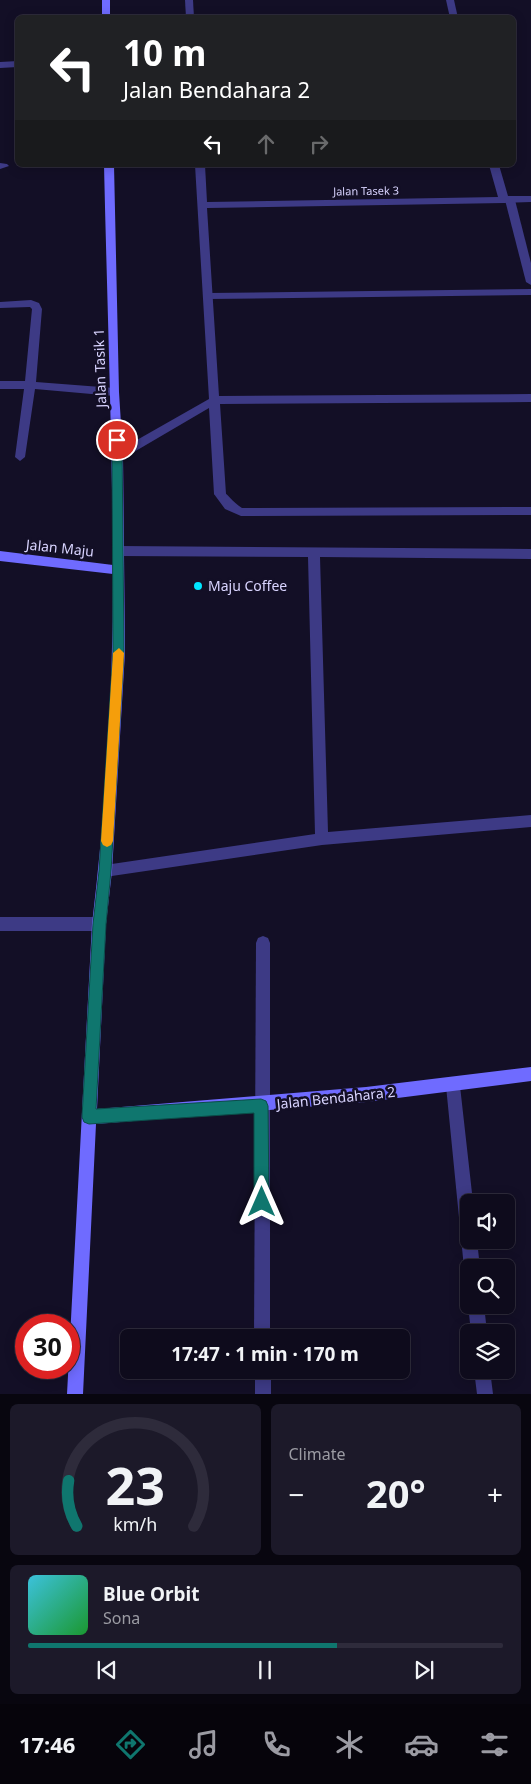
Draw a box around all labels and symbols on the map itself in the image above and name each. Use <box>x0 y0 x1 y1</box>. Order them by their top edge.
street label: Jalan Tasek 3 <box>332 182 399 199</box>
street label: Jalan Tasik 1 <box>89 328 110 410</box>
pin <box>96 419 138 461</box>
street label: Jalan Maju <box>23 534 95 561</box>
place label: Maju Coffee <box>208 576 287 595</box>
marker: Maju Coffee <box>192 580 204 592</box>
street label: Jalan Bendahara 2 <box>274 1082 396 1113</box>
position arrow <box>235 1175 287 1227</box>
speed limit sign: 30 <box>15 1314 80 1379</box>

